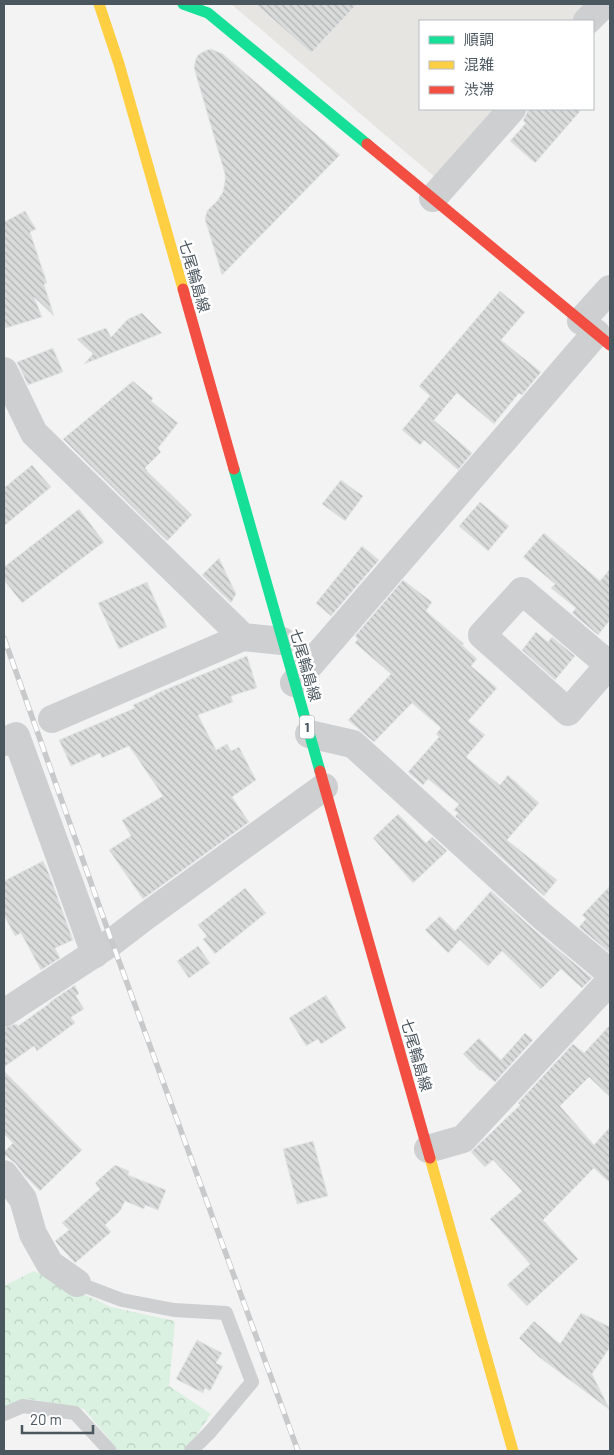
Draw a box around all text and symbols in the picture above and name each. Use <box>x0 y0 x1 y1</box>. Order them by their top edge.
legend <box>419 20 594 110</box>
text: 順調 <box>464 30 494 48</box>
text: 混雑 <box>464 55 494 73</box>
text: 渋滞 <box>464 80 494 98</box>
street label: 七尾輪島線 <box>176 237 214 314</box>
street label: 七尾輪島線 <box>287 626 325 703</box>
road number: 1 <box>300 716 314 739</box>
street label: 七尾輪島線 <box>398 1016 436 1093</box>
scale bar <box>22 1402 94 1434</box>
text: 20 m <box>30 1410 62 1428</box>

